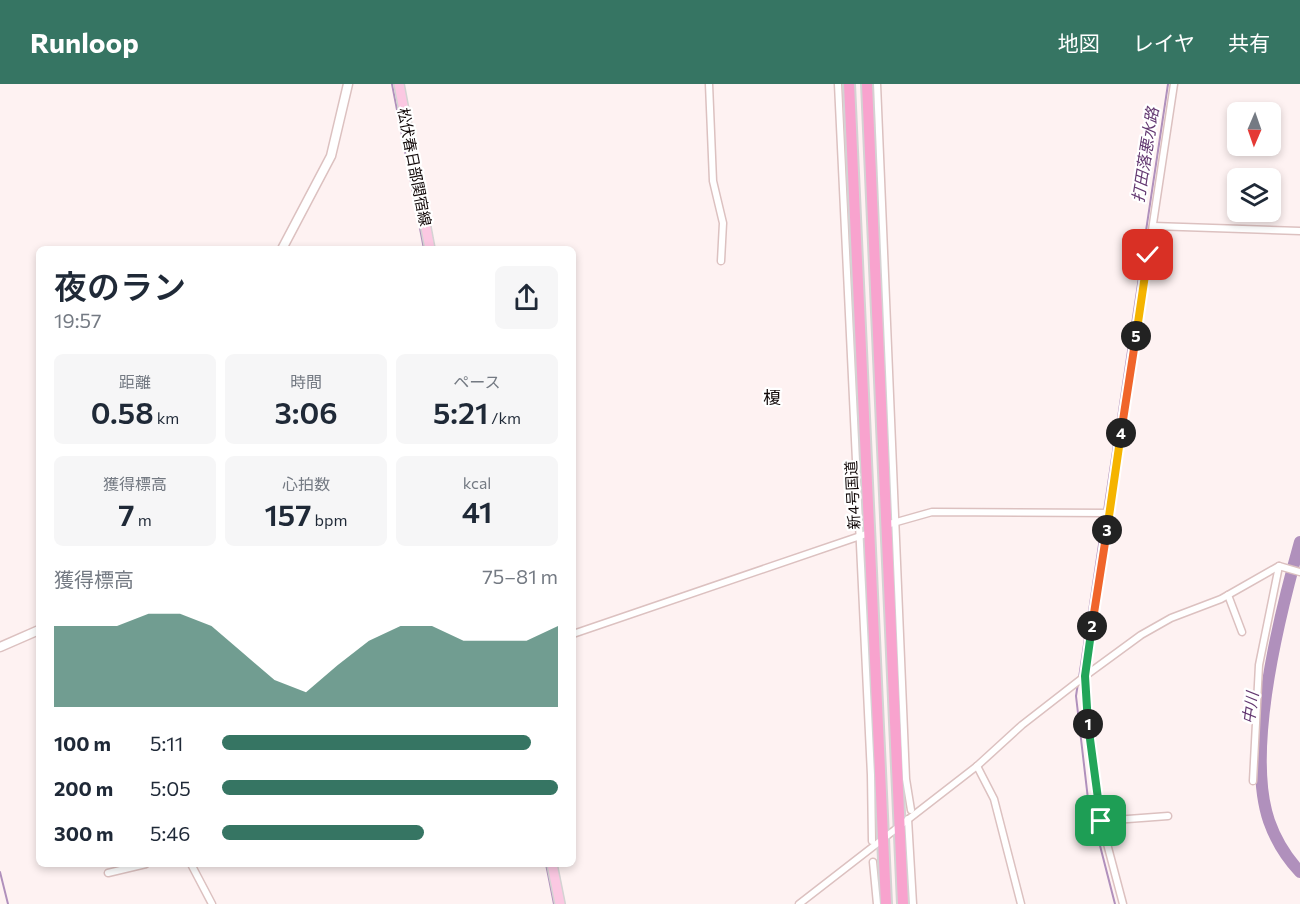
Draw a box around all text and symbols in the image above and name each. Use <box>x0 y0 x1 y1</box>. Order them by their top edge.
text: Runloop <box>30 25 139 59</box>
text: 地図 <box>1058 30 1100 55</box>
text: レイヤ <box>1133 30 1195 55</box>
text: 共有 <box>1228 30 1270 55</box>
north arrow <box>1227 102 1281 156</box>
map controls <box>1227 102 1281 222</box>
water label: 打田落悪水路 <box>1128 104 1162 204</box>
street label: 松伏春日部関宿線 <box>395 106 435 227</box>
button: layers <box>1227 168 1281 222</box>
pin <box>1122 229 1173 280</box>
icon: check <box>1131 238 1164 271</box>
text: 夜のラン <box>54 265 186 306</box>
button: share <box>495 266 558 329</box>
text: 19:57 <box>54 308 101 332</box>
pin: 5 <box>1121 321 1151 351</box>
text: 5 <box>1131 326 1141 345</box>
text: 距離 <box>119 372 151 391</box>
text: 時間 <box>290 372 322 391</box>
text: ペース <box>453 372 501 391</box>
district label: 榎 <box>763 386 781 408</box>
text: 0.58 <box>91 393 154 430</box>
text: 3:06 <box>274 393 338 430</box>
text: 5:21 <box>433 393 488 430</box>
text: km <box>154 408 179 427</box>
text: /km <box>488 408 521 427</box>
pin: 4 <box>1106 418 1136 448</box>
text: 4 <box>1116 423 1126 442</box>
street label: 新4号国道 <box>841 460 863 530</box>
text: kcal <box>463 473 491 492</box>
text: 獲得標高 <box>103 474 167 493</box>
text: 心拍数 <box>282 474 330 493</box>
text: 41 <box>462 492 492 529</box>
text: 7 <box>118 495 135 532</box>
text: 157 <box>265 495 312 532</box>
text: m <box>135 510 152 529</box>
text: bpm <box>312 510 347 529</box>
pin: 3 <box>1092 515 1122 545</box>
text: 3 <box>1102 520 1112 539</box>
text: 75–81 m <box>482 564 558 588</box>
text: 獲得標高 <box>54 567 134 591</box>
pin: 2 <box>1077 611 1107 641</box>
text: 2 <box>1087 616 1097 635</box>
water label: 中川 <box>1238 689 1261 725</box>
pin: 1 <box>1073 709 1103 739</box>
text: 1 <box>1084 714 1092 733</box>
text: 100 m <box>54 731 111 755</box>
text: 5:11 <box>150 731 183 755</box>
text: 200 m <box>54 776 113 800</box>
text: 5:05 <box>150 776 191 800</box>
pin <box>1075 795 1126 846</box>
icon: arrive <box>1084 804 1117 837</box>
text: 300 m <box>54 821 114 845</box>
text: 5:46 <box>150 821 190 845</box>

